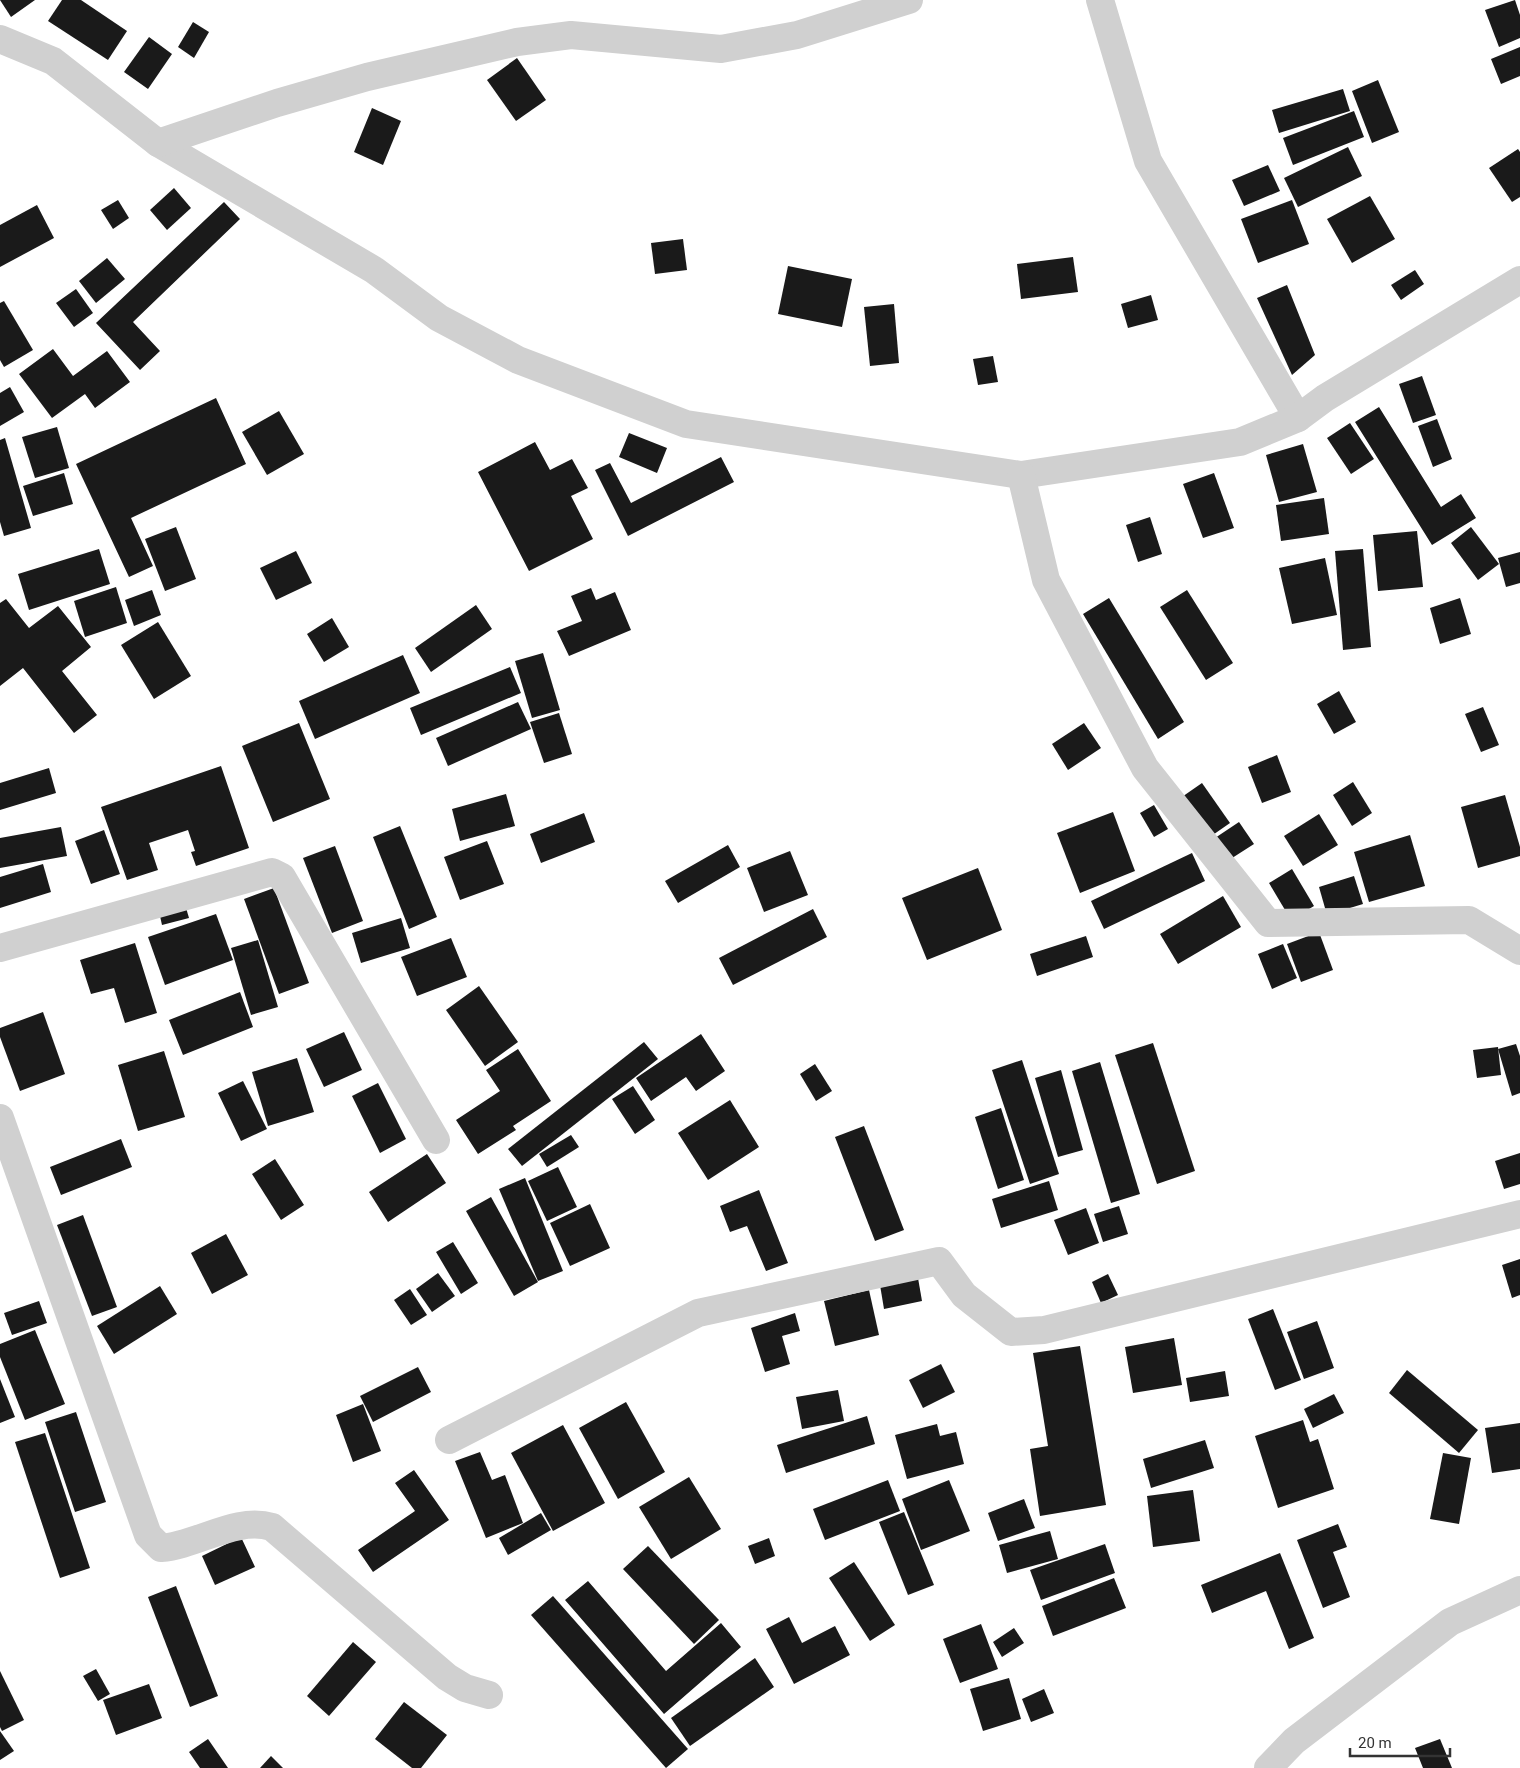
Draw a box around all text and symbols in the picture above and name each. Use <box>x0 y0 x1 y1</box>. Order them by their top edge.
scale bar <box>1350 1726 1450 1758</box>
text: 20 m <box>1358 1734 1392 1752</box>

